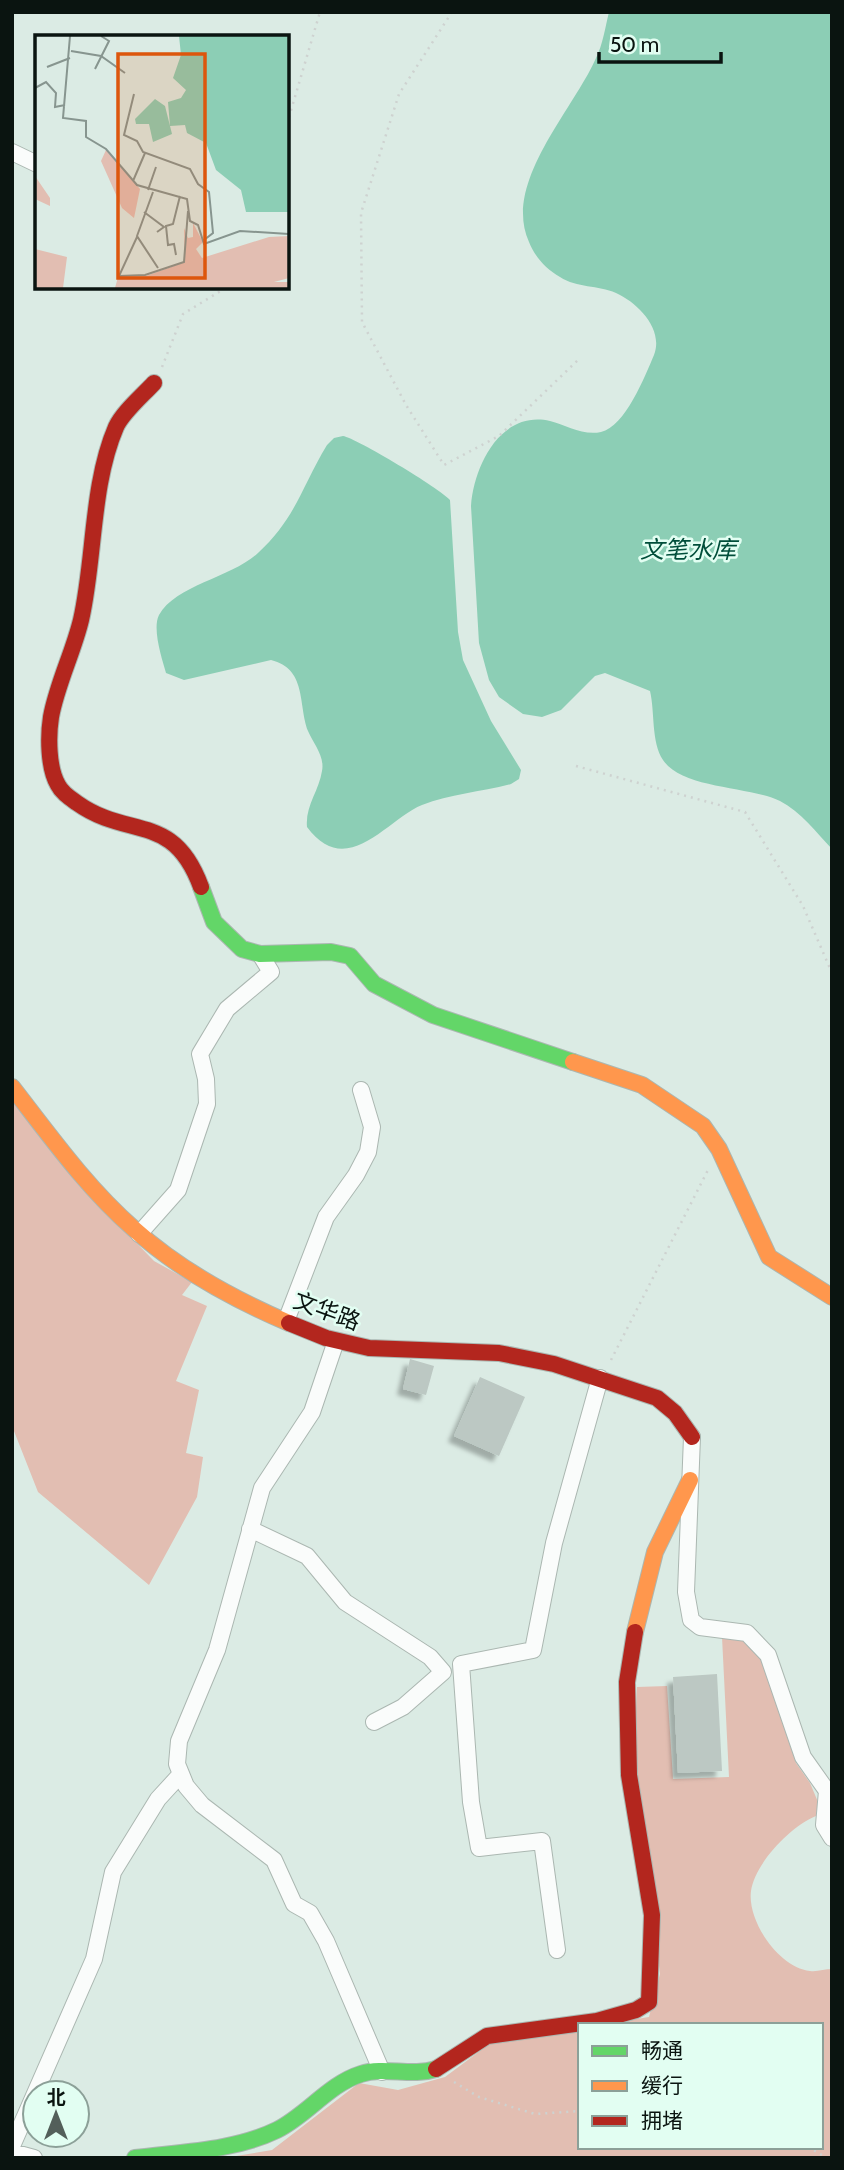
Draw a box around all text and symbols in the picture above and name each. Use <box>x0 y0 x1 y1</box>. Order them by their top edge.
scale bar <box>599 21 722 65</box>
text: 50 m <box>610 32 659 57</box>
inset map <box>35 35 289 289</box>
water label: 文笔水库 <box>640 535 740 564</box>
street label: 文华路 <box>290 1286 364 1336</box>
legend <box>578 2023 823 2149</box>
text: 畅通 <box>641 2038 683 2063</box>
text: 缓行 <box>641 2073 683 2098</box>
north arrow <box>21 2079 91 2149</box>
text: 北 <box>46 2086 66 2109</box>
text: 拥堵 <box>641 2108 683 2133</box>

